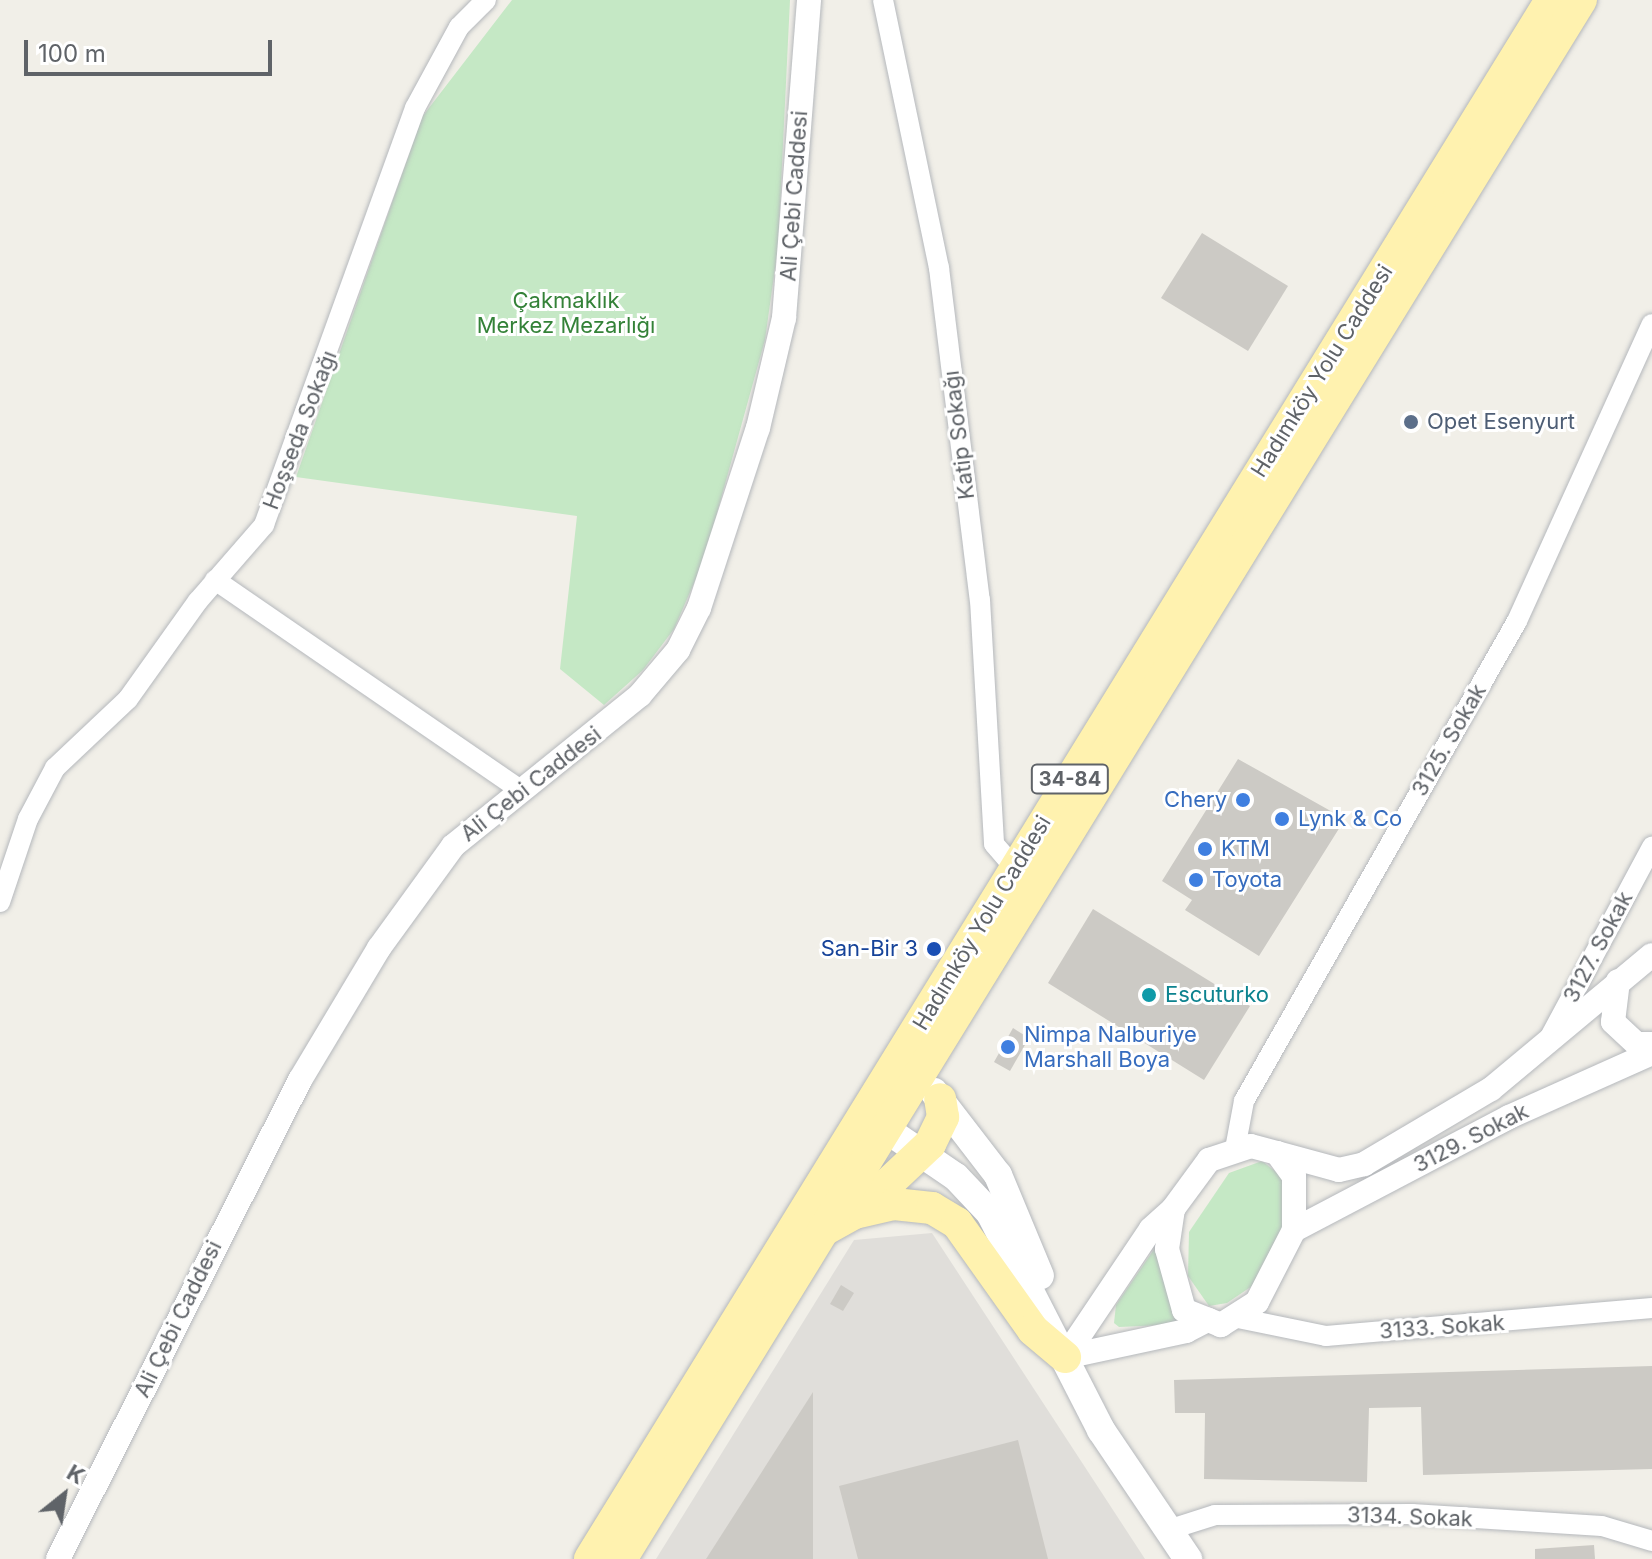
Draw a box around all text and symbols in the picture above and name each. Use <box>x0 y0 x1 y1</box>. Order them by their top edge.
scale bar <box>28 24 276 74</box>
text: 100 m <box>38 39 106 68</box>
street label: Ali Çebi Caddesi <box>775 110 813 282</box>
street label: Hadımköy Yolu Caddesi <box>1246 260 1398 482</box>
park label: Çakmaklık Merkez Mezarlığı <box>477 287 655 338</box>
street label: Hoşseda Sokağı <box>258 347 342 513</box>
street label: Katip Sokağı <box>938 369 980 501</box>
place label: Opet Esenyurt <box>1427 409 1575 435</box>
marker: Opet Esenyurt <box>1402 413 1420 431</box>
street label: 3125. Sokak <box>1406 679 1492 801</box>
street label: Ali Çebi Caddesi <box>455 721 607 847</box>
road number: 34-84 <box>1030 763 1110 795</box>
place label: Chery <box>1164 787 1227 813</box>
marker: Chery <box>1234 791 1252 809</box>
place label: Lynk & Co <box>1298 806 1402 832</box>
marker: Lynk & Co <box>1273 810 1291 828</box>
street label: Hadımköy Yolu Caddesi <box>907 811 1057 1035</box>
place label: KTM <box>1221 836 1270 862</box>
marker: KTM <box>1196 840 1214 858</box>
place label: Toyota <box>1212 867 1282 893</box>
marker: Toyota <box>1187 871 1205 889</box>
street label: 3127. Sokak <box>1558 887 1638 1007</box>
place label: San-Bir 3 <box>821 936 918 962</box>
marker: San-Bir 3 <box>925 940 943 958</box>
place label: Escuturko <box>1165 982 1269 1008</box>
marker: Escuturko <box>1140 986 1158 1004</box>
place label: Nimpa Nalburiye Marshall Boya <box>1024 1021 1197 1072</box>
marker: Nimpa Nalburiye Marshall Boya <box>999 1038 1017 1056</box>
street label: 3129. Sokak <box>1409 1098 1533 1178</box>
street label: Ali Çebi Caddesi <box>129 1236 227 1402</box>
street label: 3133. Sokak <box>1378 1309 1506 1345</box>
north arrow <box>24 1455 104 1535</box>
text: K <box>63 1459 89 1489</box>
street label: 3134. Sokak <box>1347 1502 1473 1532</box>

